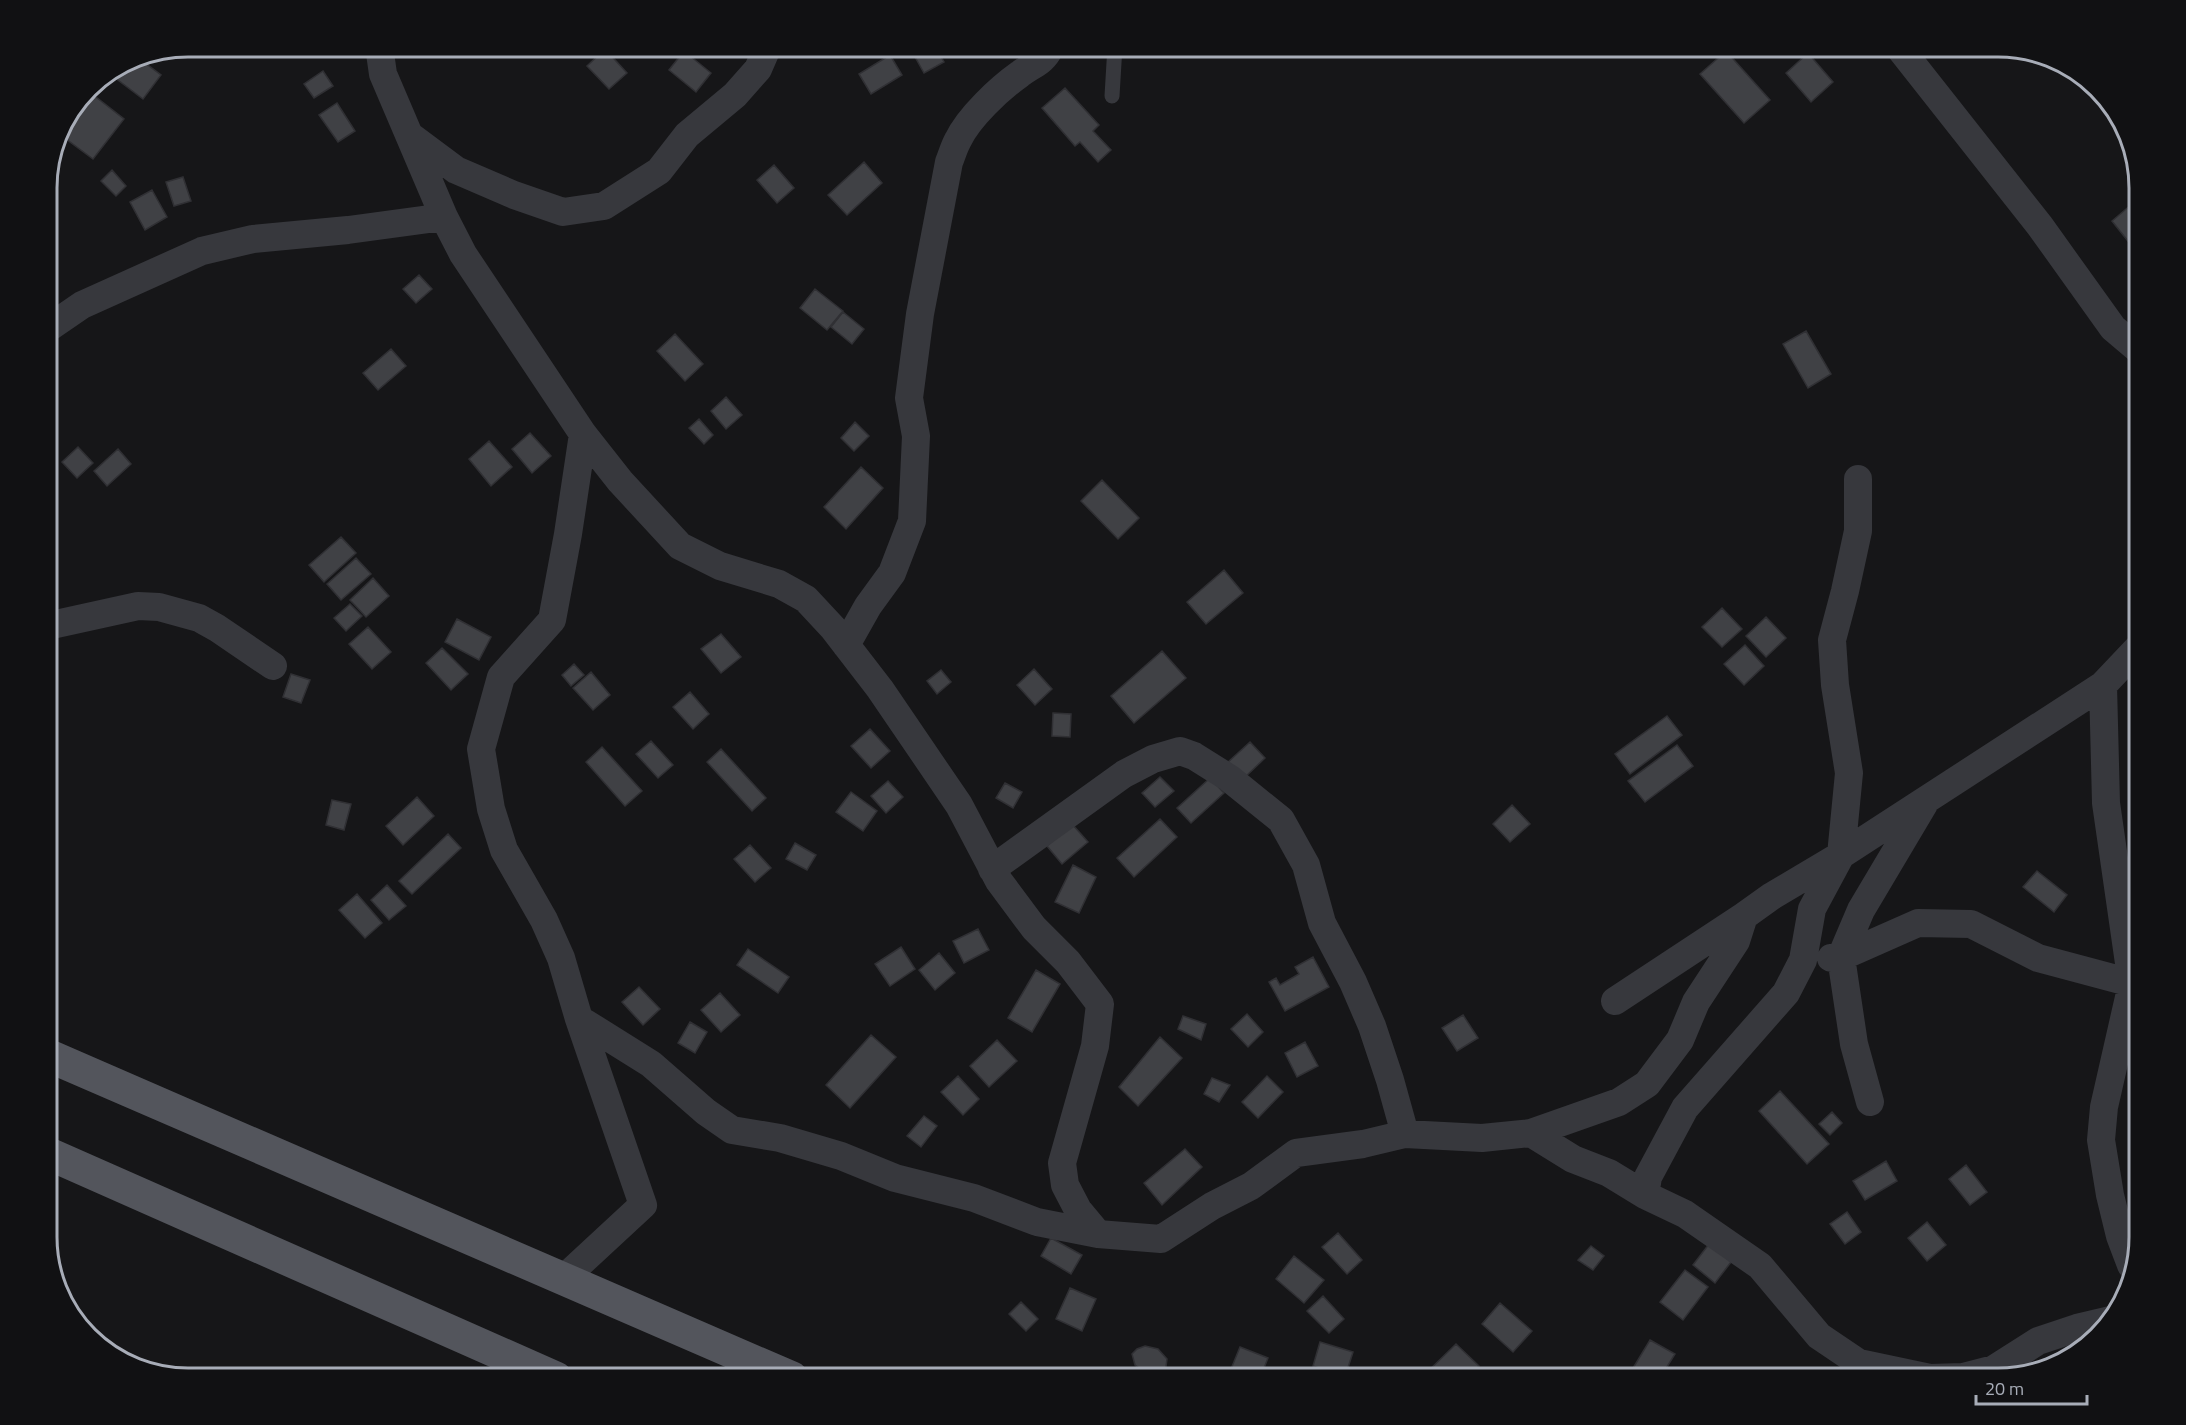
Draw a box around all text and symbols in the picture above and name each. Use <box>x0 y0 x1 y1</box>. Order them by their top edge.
scale bar <box>1976 1368 2087 1406</box>
text: 20 m <box>1985 1375 2024 1402</box>

